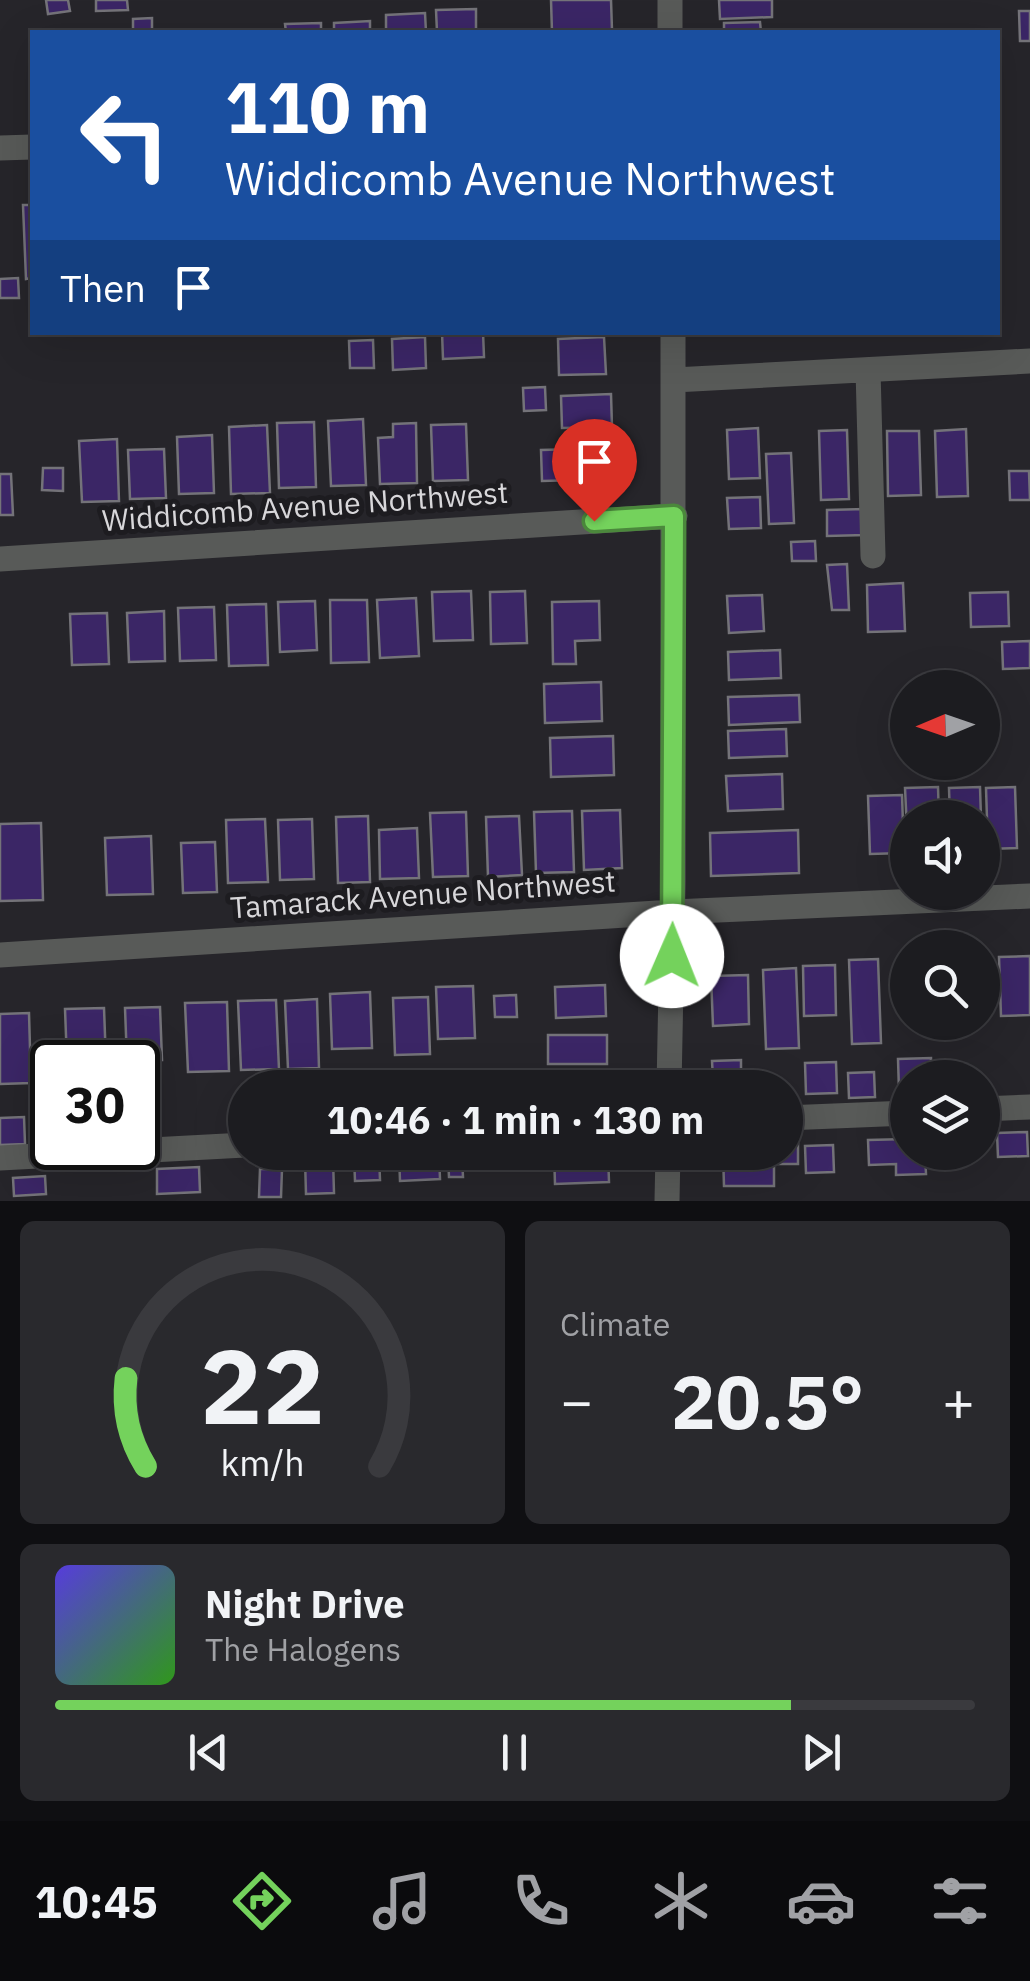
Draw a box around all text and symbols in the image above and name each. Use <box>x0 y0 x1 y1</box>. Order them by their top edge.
text: 110 m <box>225 61 430 152</box>
icon: left <box>60 70 190 200</box>
text: Widdicomb Avenue Northwest <box>225 149 836 207</box>
icon: arrive <box>166 260 221 315</box>
text: Then <box>60 263 146 312</box>
pin <box>552 419 637 522</box>
icon: arrive <box>567 434 622 489</box>
street label: Widdicomb Avenue Northwest <box>101 472 509 539</box>
north arrow <box>890 670 1000 780</box>
map controls <box>890 670 1000 1170</box>
button: sound <box>890 800 1000 910</box>
street label: Tamarack Avenue Northwest <box>229 861 617 926</box>
position arrow <box>620 904 724 1008</box>
button: search <box>890 930 1000 1040</box>
speed limit sign: 30 <box>30 1040 160 1170</box>
button: layers <box>890 1060 1000 1170</box>
text: 10:46 · 1 min · 130 m <box>327 1095 704 1144</box>
text: Climate <box>560 1303 670 1345</box>
text: 22 <box>200 1317 325 1453</box>
text: 20.5° <box>671 1352 864 1450</box>
text: − <box>560 1365 593 1436</box>
text: + <box>942 1365 975 1436</box>
text: km/h <box>220 1439 305 1486</box>
text: Night Drive <box>205 1579 405 1628</box>
text: The Halogens <box>205 1628 401 1670</box>
icon: previous <box>181 1725 236 1780</box>
icon: pause <box>487 1725 542 1780</box>
icon: next <box>794 1725 849 1780</box>
icon: directions <box>227 1866 297 1936</box>
icon: music <box>367 1866 437 1936</box>
icon: phone <box>506 1866 576 1936</box>
icon: climate <box>646 1866 716 1936</box>
icon: car <box>786 1866 856 1936</box>
icon: filters <box>925 1866 995 1936</box>
text: 10:45 <box>35 1872 158 1930</box>

